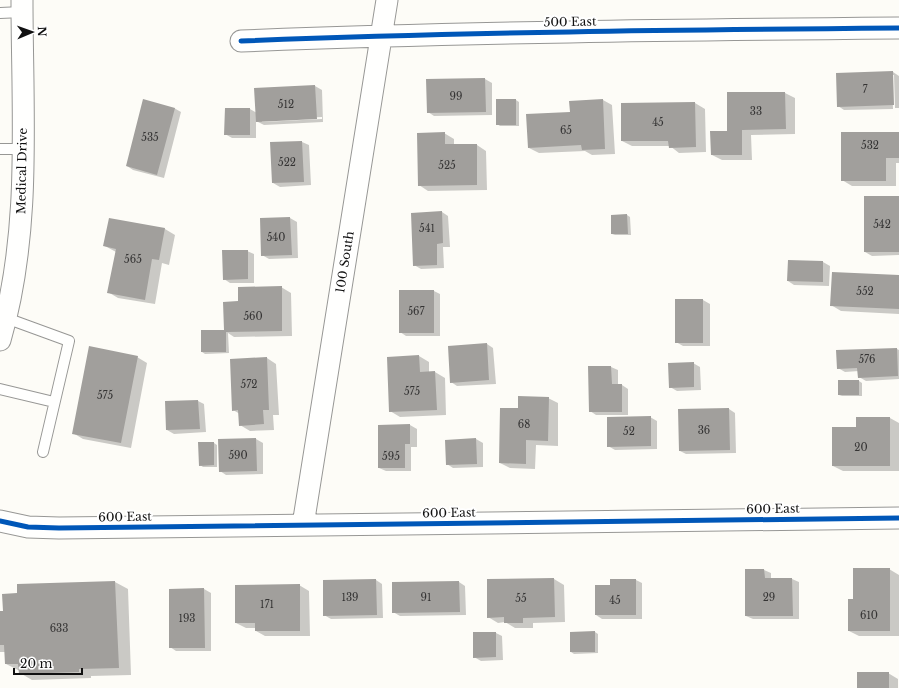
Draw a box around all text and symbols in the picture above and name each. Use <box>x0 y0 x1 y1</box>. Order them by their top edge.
north arrow <box>12 12 52 52</box>
street label: 500 East <box>543 14 597 29</box>
text: N <box>35 26 49 38</box>
house number: 7 <box>862 83 868 96</box>
house number: 99 <box>450 90 462 103</box>
house number: 512 <box>278 98 294 111</box>
house number: 33 <box>750 105 762 118</box>
house number: 45 <box>652 116 664 129</box>
house number: 65 <box>560 124 572 137</box>
street label: Medical Drive <box>13 127 30 214</box>
house number: 535 <box>141 131 159 144</box>
house number: 532 <box>861 139 879 152</box>
house number: 522 <box>278 156 296 169</box>
house number: 525 <box>438 159 456 172</box>
house number: 542 <box>873 218 891 231</box>
house number: 541 <box>419 222 435 235</box>
street label: 100 South <box>332 230 357 294</box>
house number: 540 <box>267 231 285 244</box>
house number: 565 <box>124 253 142 266</box>
house number: 552 <box>856 285 874 298</box>
house number: 567 <box>407 305 426 318</box>
house number: 560 <box>243 310 263 323</box>
house number: 576 <box>858 353 876 366</box>
house number: 572 <box>241 378 257 391</box>
house number: 575 <box>404 385 420 398</box>
house number: 575 <box>97 389 113 402</box>
house number: 68 <box>518 418 530 431</box>
house number: 36 <box>698 424 710 437</box>
house number: 52 <box>623 425 635 438</box>
house number: 20 <box>854 441 868 454</box>
house number: 590 <box>228 449 248 462</box>
house number: 595 <box>382 450 400 463</box>
street label: 600 East <box>746 501 800 516</box>
street label: 600 East <box>422 505 476 520</box>
street label: 600 East <box>98 509 152 524</box>
house number: 139 <box>341 591 359 604</box>
house number: 91 <box>421 591 431 604</box>
house number: 29 <box>763 591 775 604</box>
house number: 55 <box>515 592 527 605</box>
house number: 45 <box>609 594 621 607</box>
house number: 171 <box>260 598 274 611</box>
house number: 610 <box>860 609 878 622</box>
house number: 193 <box>178 612 196 625</box>
house number: 633 <box>50 622 68 635</box>
scale bar <box>14 650 82 676</box>
text: 20 m <box>20 656 52 671</box>

